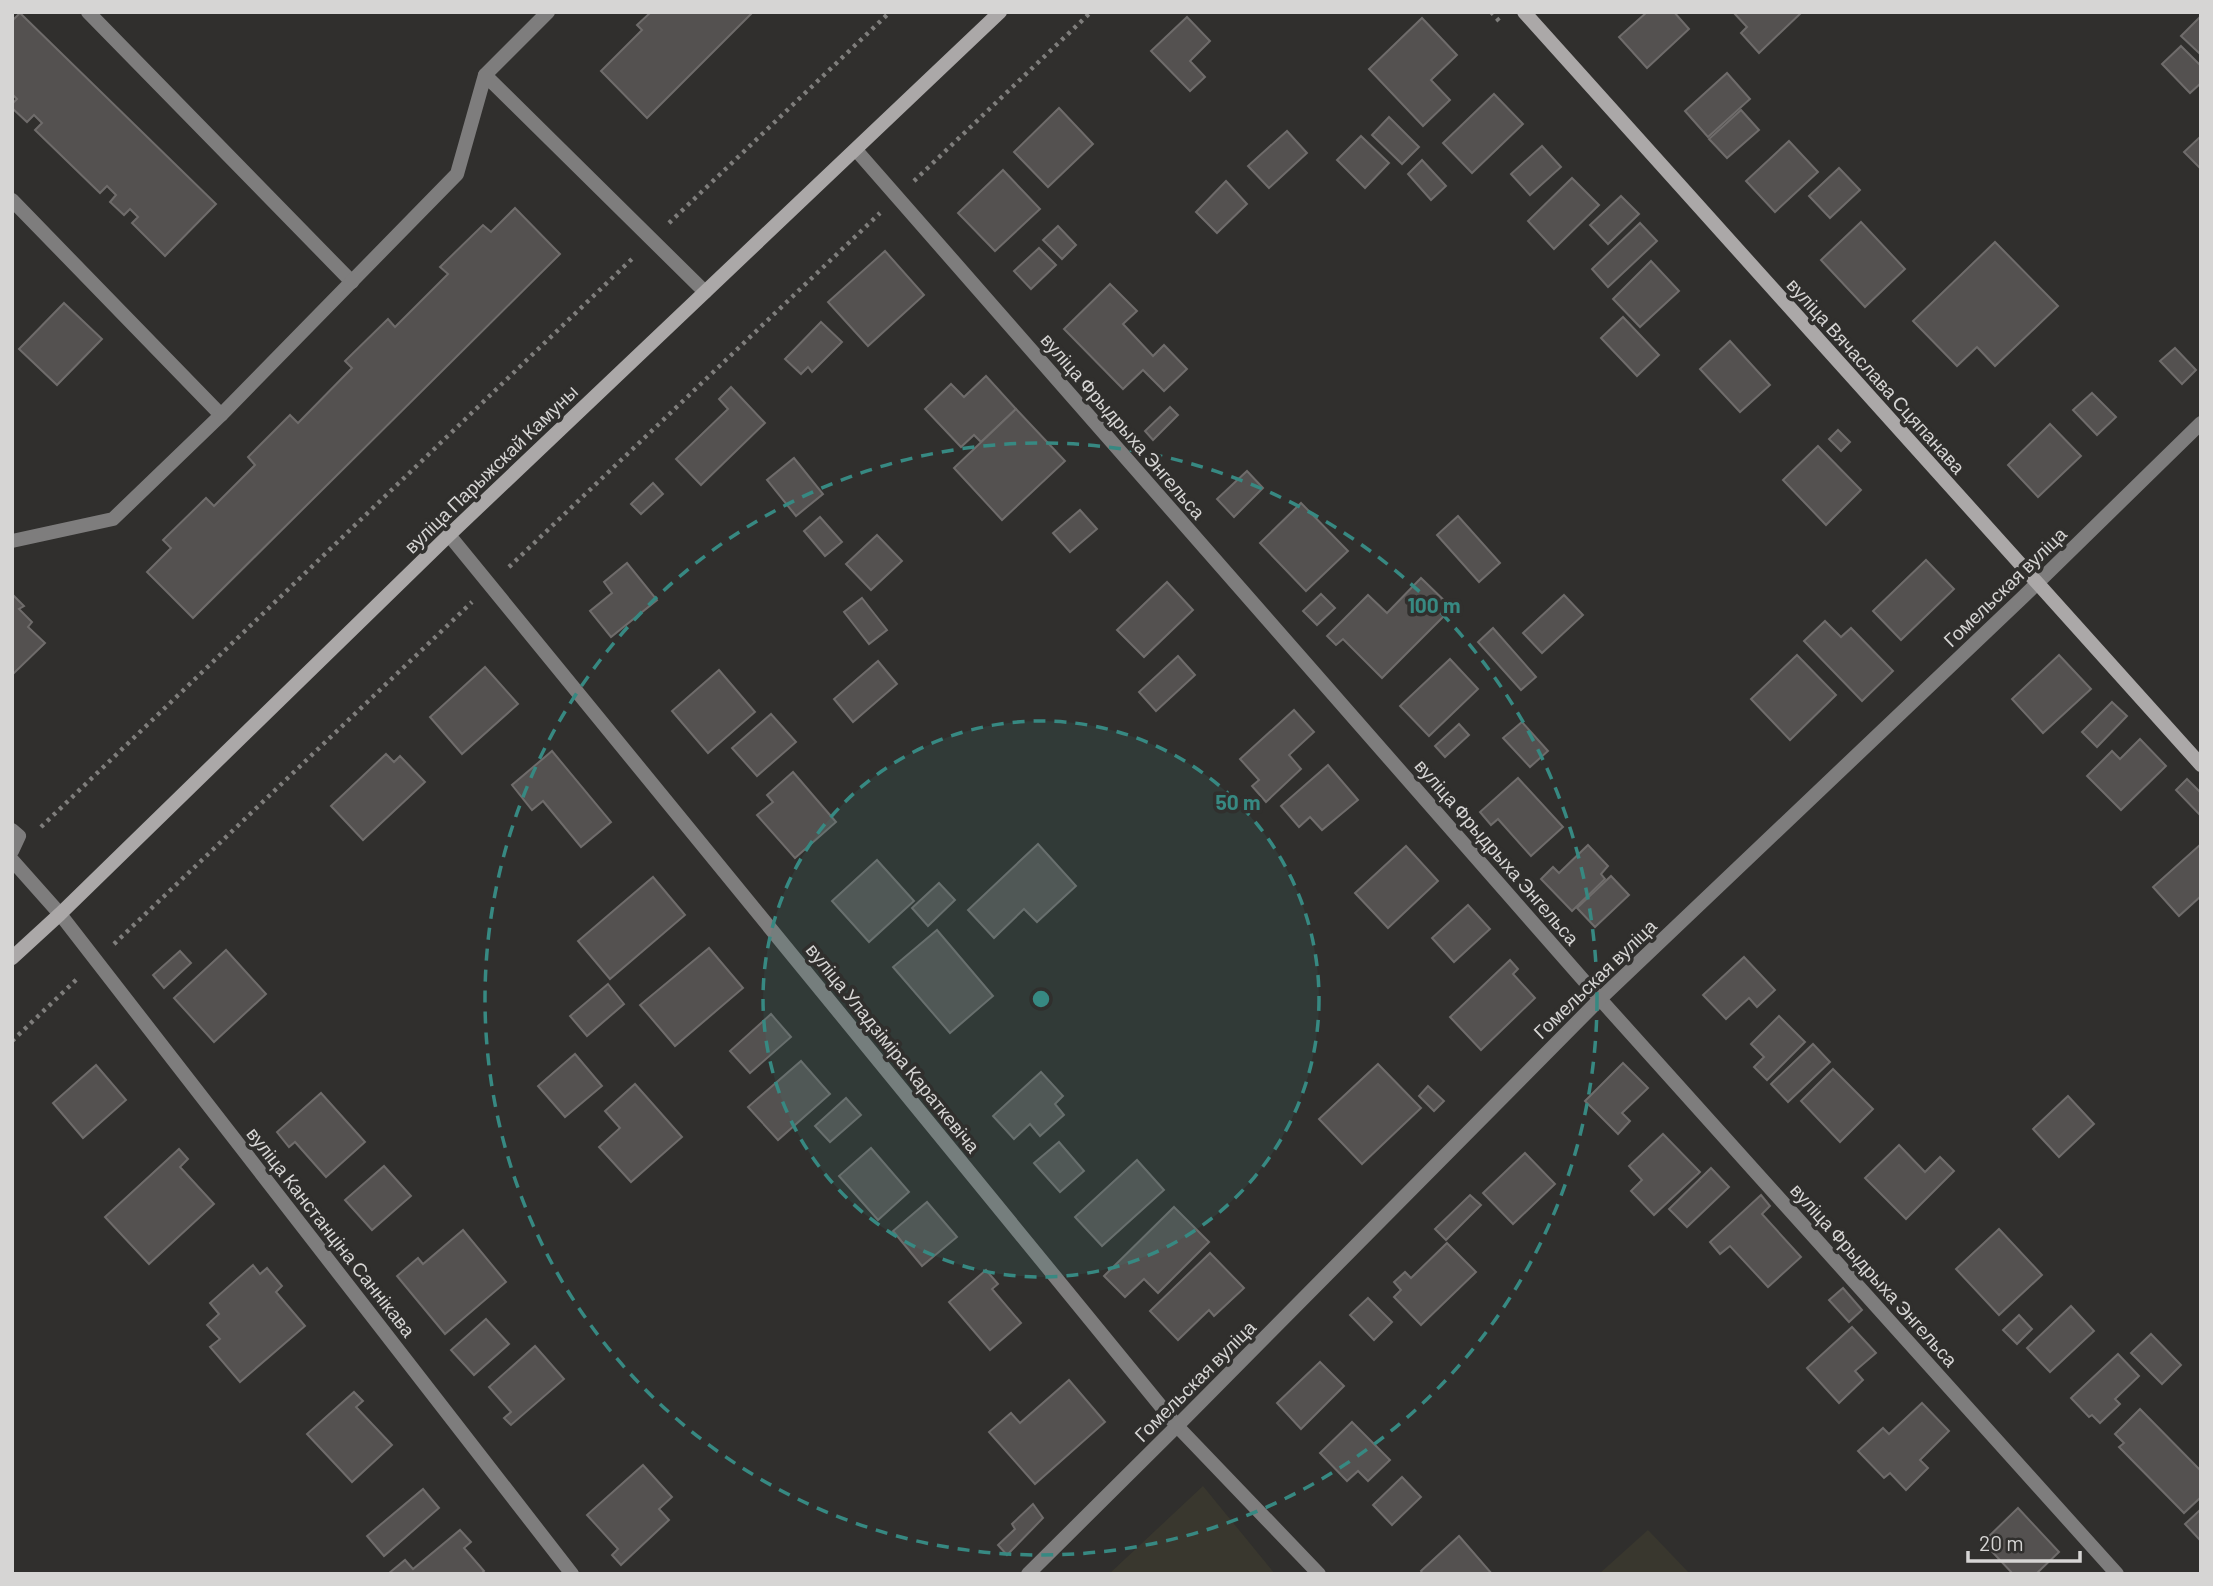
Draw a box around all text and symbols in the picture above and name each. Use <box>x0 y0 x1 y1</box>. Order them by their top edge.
street label: вуліца Вячаслава Сцяпанава <box>1782 273 1971 479</box>
street label: вуліца Фрыдрыха Энгельса <box>1036 328 1211 524</box>
street label: вуліца Парыжскай Камуны <box>399 380 582 558</box>
street label: Гомельская вуліца <box>1938 522 2071 651</box>
text: 100 m <box>1407 592 1461 617</box>
street label: вуліца Фрыдрыха Энгельса <box>1410 754 1585 950</box>
text: 50 m <box>1215 789 1261 814</box>
street label: Гомельская вуліца <box>1528 914 1661 1043</box>
street label: вуліца Уладзіміра Караткевіча <box>802 938 985 1157</box>
centre of rings <box>1029 987 1053 1011</box>
street label: вуліца Канстанціна Саннікава <box>242 1122 421 1342</box>
street label: вуліца Фрыдрыха Энгельса <box>1786 1178 1963 1371</box>
street label: Гомельская вуліца <box>1129 1315 1260 1446</box>
scale bar <box>1968 1520 2080 1564</box>
text: 20 m <box>1979 1530 2024 1555</box>

